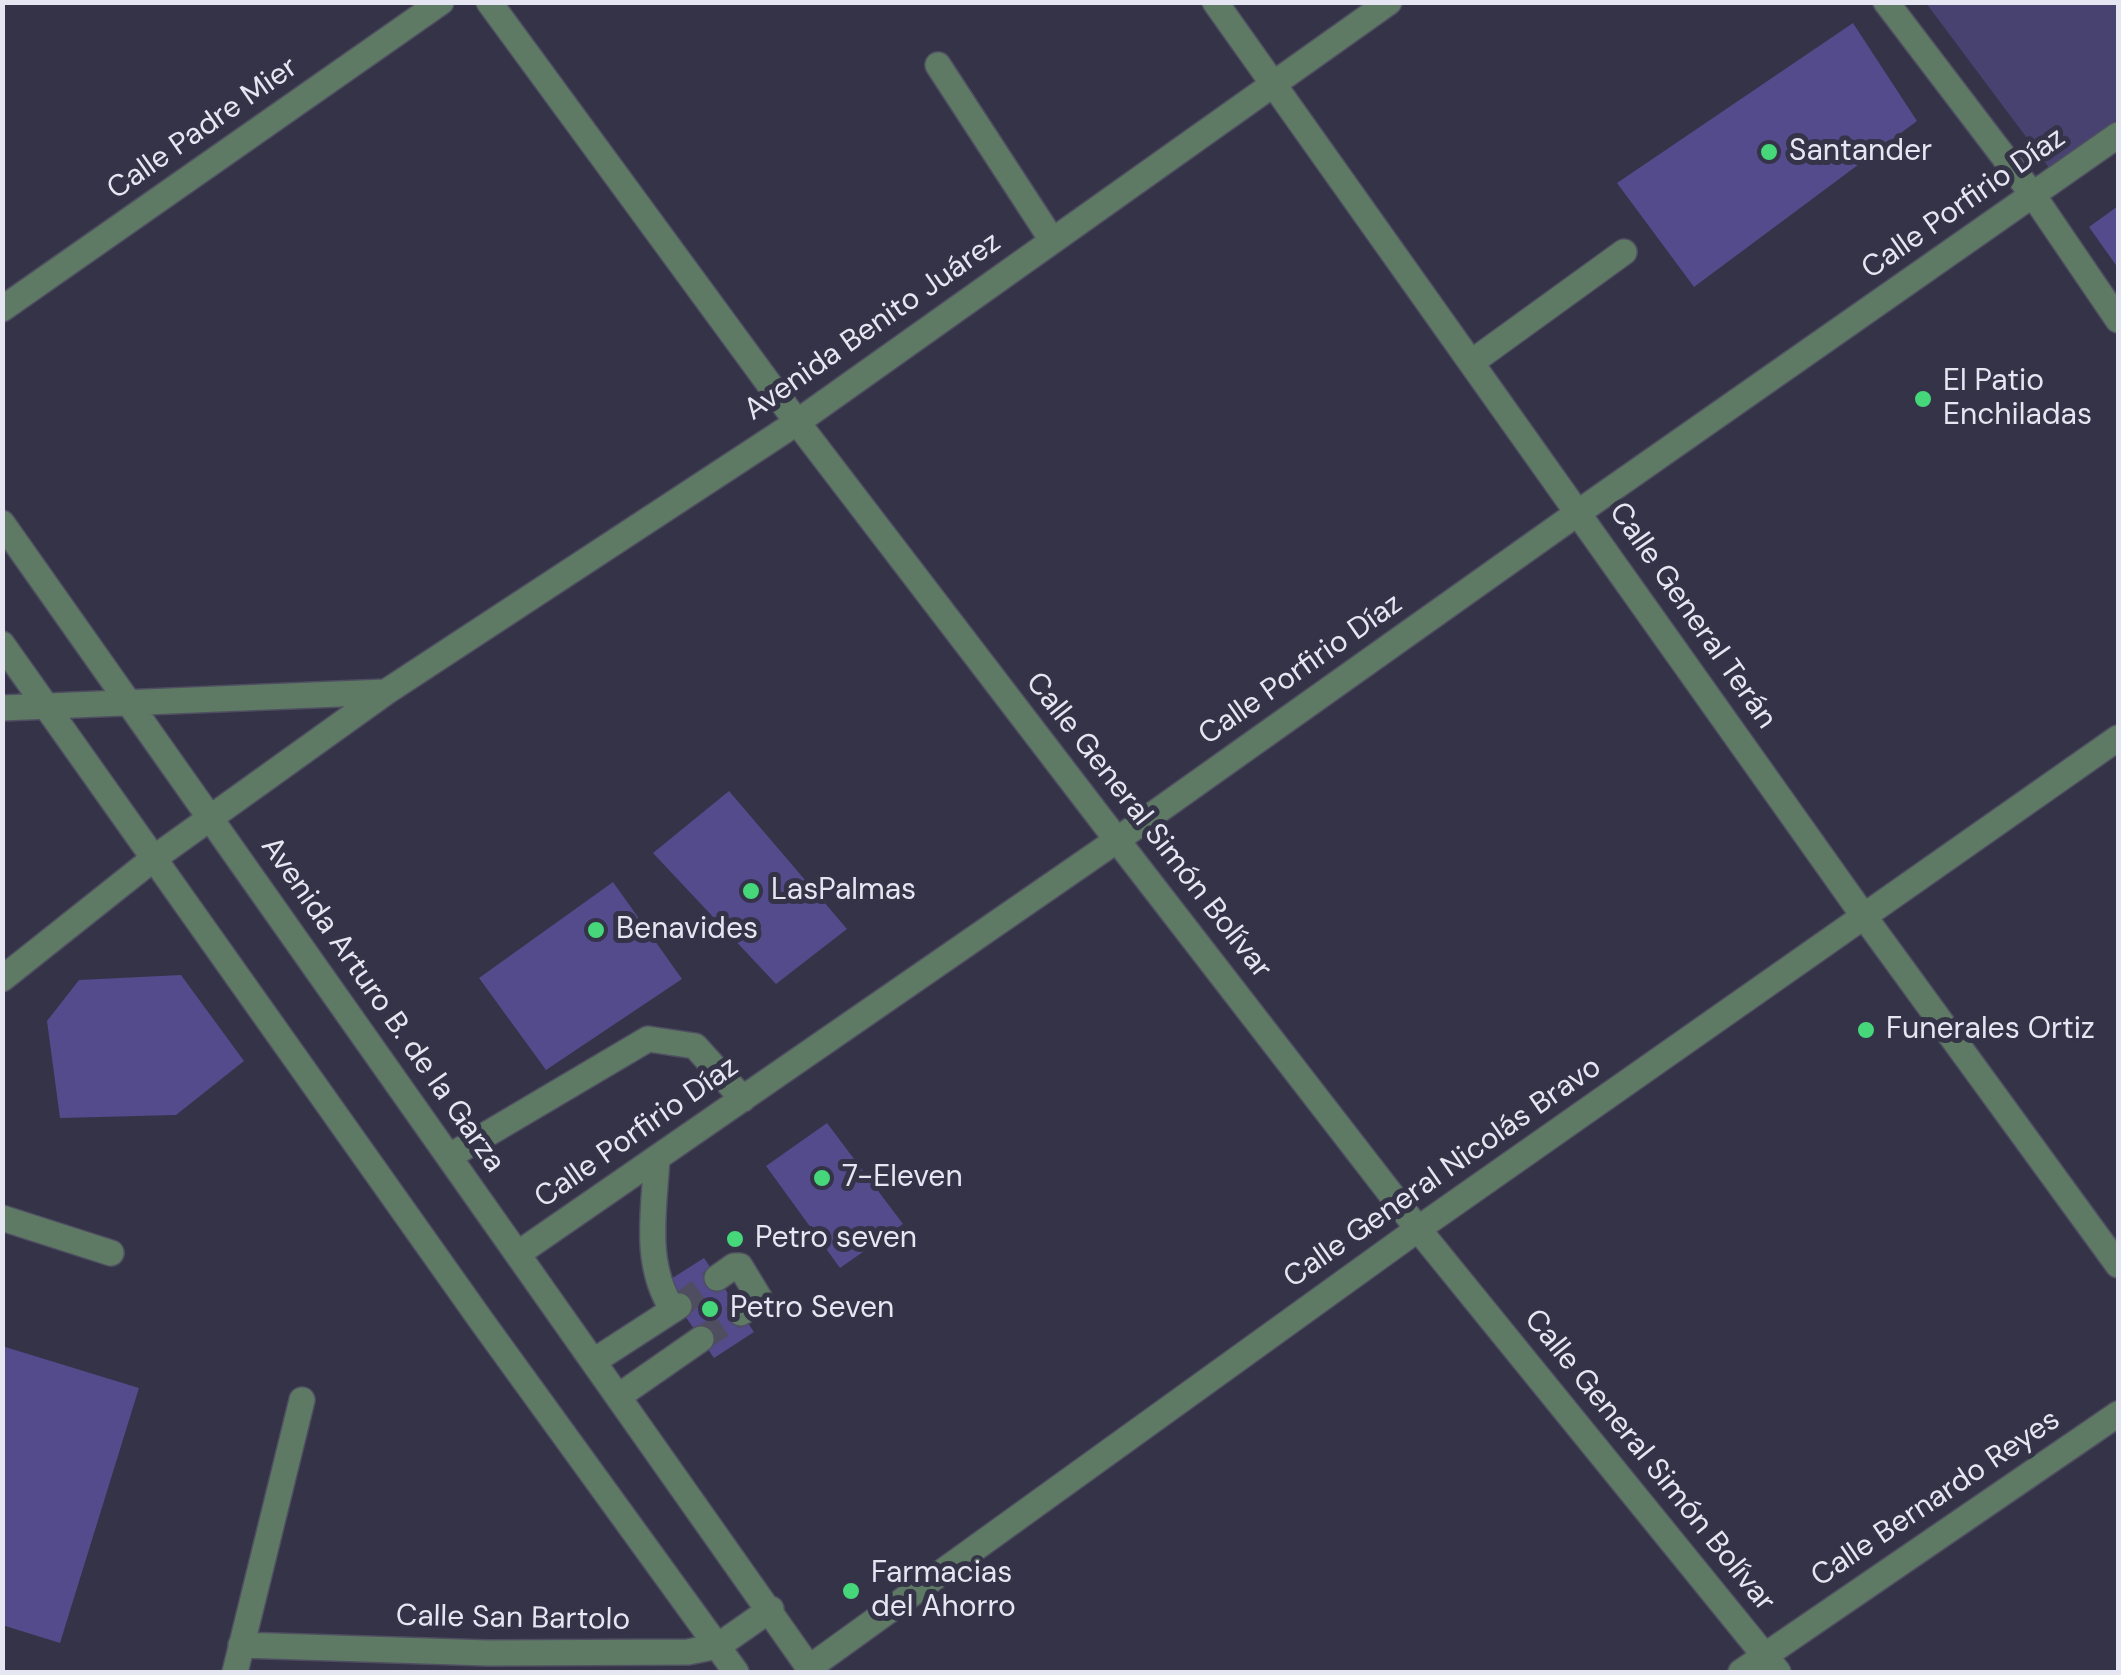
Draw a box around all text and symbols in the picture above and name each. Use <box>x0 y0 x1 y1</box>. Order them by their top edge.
street label: Calle Padre Mier <box>101 50 305 208</box>
street label: Calle Porfirio Díaz <box>1855 120 2073 288</box>
place label: Santander <box>1789 134 1932 170</box>
marker: Santander <box>1758 141 1780 163</box>
street label: Avenida Benito Juárez <box>738 225 1008 429</box>
place label: El Patio Enchiladas <box>1943 364 2092 434</box>
marker: El Patio Enchiladas <box>1912 388 1934 410</box>
street label: Calle General Terán <box>1600 496 1784 736</box>
street label: Calle Porfirio Díaz <box>1192 586 1410 754</box>
street label: Calle General Simón Bolívar <box>1017 666 1279 986</box>
street label: Avenida Arturo B. de la Garza <box>252 830 512 1180</box>
place label: LasPalmas <box>771 873 916 909</box>
marker: LasPalmas <box>740 880 762 902</box>
place label: Benavides <box>616 912 758 948</box>
marker: Benavides <box>585 919 607 941</box>
place label: Funerales Ortiz <box>1886 1012 2095 1048</box>
marker: Funerales Ortiz <box>1855 1019 1877 1041</box>
street label: Calle Porfirio Díaz <box>528 1049 746 1217</box>
street label: Calle General Nicolás Bravo <box>1277 1050 1609 1296</box>
place label: 7-Eleven <box>842 1160 963 1196</box>
marker: 7-Eleven <box>811 1167 833 1189</box>
place label: Petro seven <box>755 1221 917 1257</box>
marker: Petro seven <box>724 1228 746 1250</box>
place label: Petro Seven <box>730 1291 894 1327</box>
marker: Petro Seven <box>699 1298 721 1320</box>
street label: Calle General Simón Bolívar <box>1516 1303 1782 1619</box>
street label: Calle Bernardo Reyes <box>1805 1402 2067 1596</box>
place label: Farmacias del Ahorro <box>871 1556 1016 1626</box>
marker: Farmacias del Ahorro <box>840 1580 862 1602</box>
street label: Calle San Bartolo <box>396 1599 630 1639</box>

